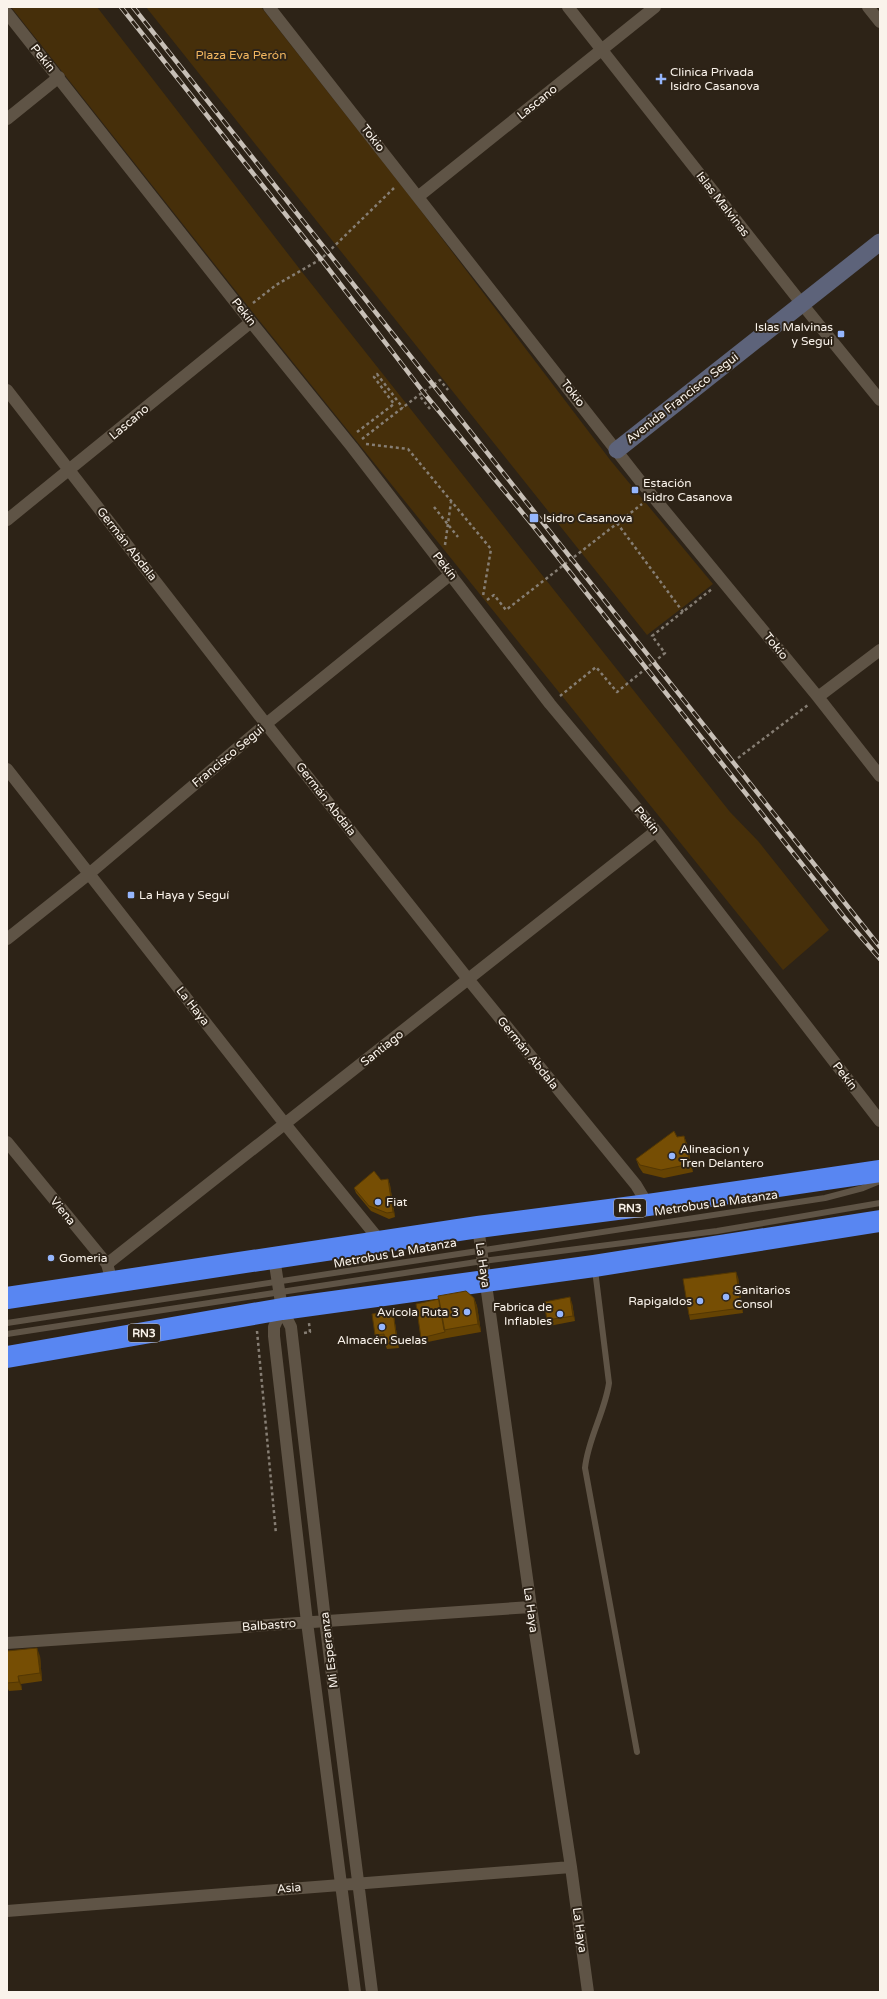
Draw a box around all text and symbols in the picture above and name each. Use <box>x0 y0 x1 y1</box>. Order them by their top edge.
street label: Pekín <box>28 41 58 75</box>
park label: Plaza Eva Perón <box>196 48 286 62</box>
place label: Clinica Privada Isidro Casanova <box>670 65 760 93</box>
marker: Clinica Privada Isidro Casanova <box>655 73 667 85</box>
street label: Lascano <box>514 82 560 122</box>
street label: Tokio <box>358 122 388 154</box>
street label: Islas Malvinas <box>693 169 753 239</box>
street label: Pekín <box>229 295 259 329</box>
place label: Islas Malvinas y Segui <box>755 320 833 348</box>
marker: Islas Malvinas y Segui <box>836 329 846 339</box>
street label: Avenida Francisco Segui <box>623 350 741 446</box>
street label: Tokio <box>558 377 588 409</box>
street label: Lascano <box>106 401 152 443</box>
place label: Estación Isidro Casanova <box>643 476 733 504</box>
marker: Estación Isidro Casanova <box>630 485 640 495</box>
street label: Germán Abdala <box>94 505 160 583</box>
place label: Isidro Casanova <box>543 511 633 525</box>
marker: Isidro Casanova <box>528 512 540 524</box>
street label: Pekín <box>430 549 460 583</box>
street label: Tokio <box>761 630 791 662</box>
street label: Francisco Segui <box>189 722 267 790</box>
street label: Germán Abdala <box>293 760 359 838</box>
street label: Pekín <box>632 803 662 837</box>
place label: La Haya y Seguí <box>139 888 229 902</box>
marker: La Haya y Seguí <box>126 890 136 900</box>
street label: La Haya <box>173 984 213 1028</box>
street label: Germán Abdala <box>495 1014 561 1092</box>
street label: Santiago <box>358 1027 406 1069</box>
street label: Pekín <box>830 1059 860 1093</box>
place label: Alineacion y Tren Delantero <box>680 1142 764 1170</box>
marker: Alineacion y Tren Delantero <box>667 1151 677 1161</box>
street label: Metrobus La Matanza <box>653 1187 779 1219</box>
street label: Viena <box>47 1194 79 1228</box>
place label: Fiat <box>386 1195 408 1209</box>
marker: Fiat <box>373 1197 383 1207</box>
road number: RN3 <box>614 1199 646 1217</box>
street label: Metrobus La Matanza <box>332 1235 458 1271</box>
street label: La Haya <box>473 1241 493 1289</box>
place label: Gomeria <box>59 1251 108 1265</box>
marker: Gomeria <box>46 1253 56 1263</box>
place label: Sanitarios Consol <box>734 1283 791 1311</box>
marker: Sanitarios Consol <box>721 1292 731 1302</box>
place label: Rapigaldos <box>628 1294 692 1308</box>
marker: Rapigaldos <box>695 1296 705 1306</box>
place label: Fabrica de Inflables <box>493 1300 552 1328</box>
place label: Avícola Ruta 3 <box>377 1305 459 1319</box>
marker: Avícola Ruta 3 <box>462 1307 472 1317</box>
marker: Fabrica de Inflables <box>555 1309 565 1319</box>
marker: Almacén Suelas <box>377 1322 387 1332</box>
road number: RN3 <box>128 1324 160 1342</box>
place label: Almacén Suelas <box>337 1333 427 1347</box>
street label: La Haya <box>521 1586 541 1634</box>
street label: Mi Esperanza <box>317 1611 341 1689</box>
street label: Balbastro <box>241 1616 297 1634</box>
street label: Asia <box>276 1880 302 1896</box>
street label: La Haya <box>570 1906 590 1954</box>

